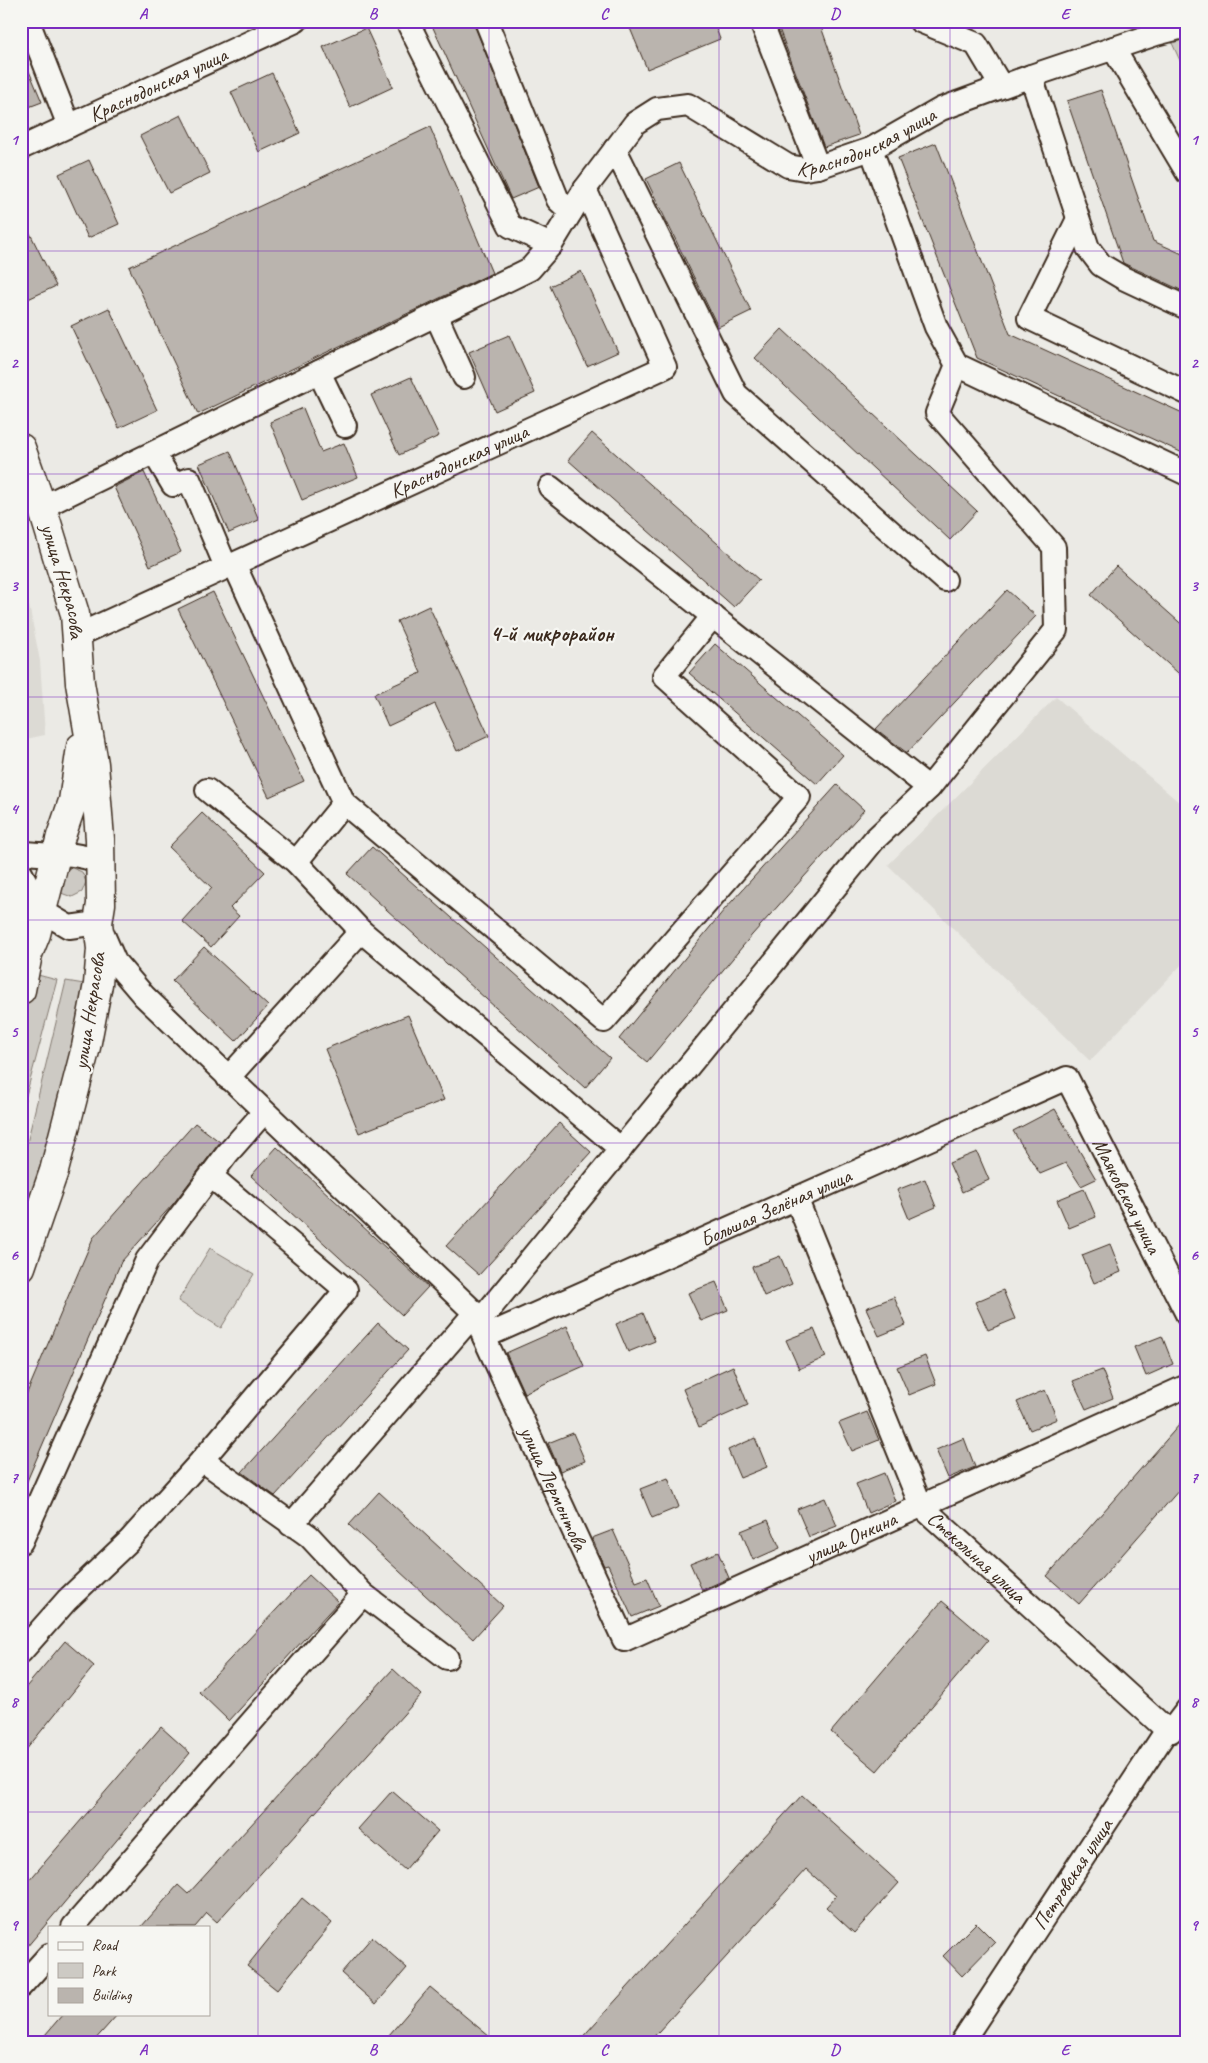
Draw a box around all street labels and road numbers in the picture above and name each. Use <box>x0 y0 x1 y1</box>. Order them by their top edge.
street label: Краснодонская улица <box>85 41 233 128</box>
street label: Краснодонская улица <box>795 101 942 183</box>
street label: Краснодонская улица <box>386 418 534 504</box>
street label: улица Некрасова <box>34 519 90 641</box>
street label: улица Некрасова <box>67 949 111 1074</box>
street label: Маяковская улица <box>1087 1133 1168 1259</box>
street label: Большая Зелёная улица <box>696 1162 857 1252</box>
street label: улица Лермонтова <box>513 1420 595 1556</box>
street label: улица Онкина <box>800 1505 902 1570</box>
street label: Стекольная улица <box>922 1505 1033 1610</box>
street label: Петровская улица <box>1026 1812 1119 1935</box>

